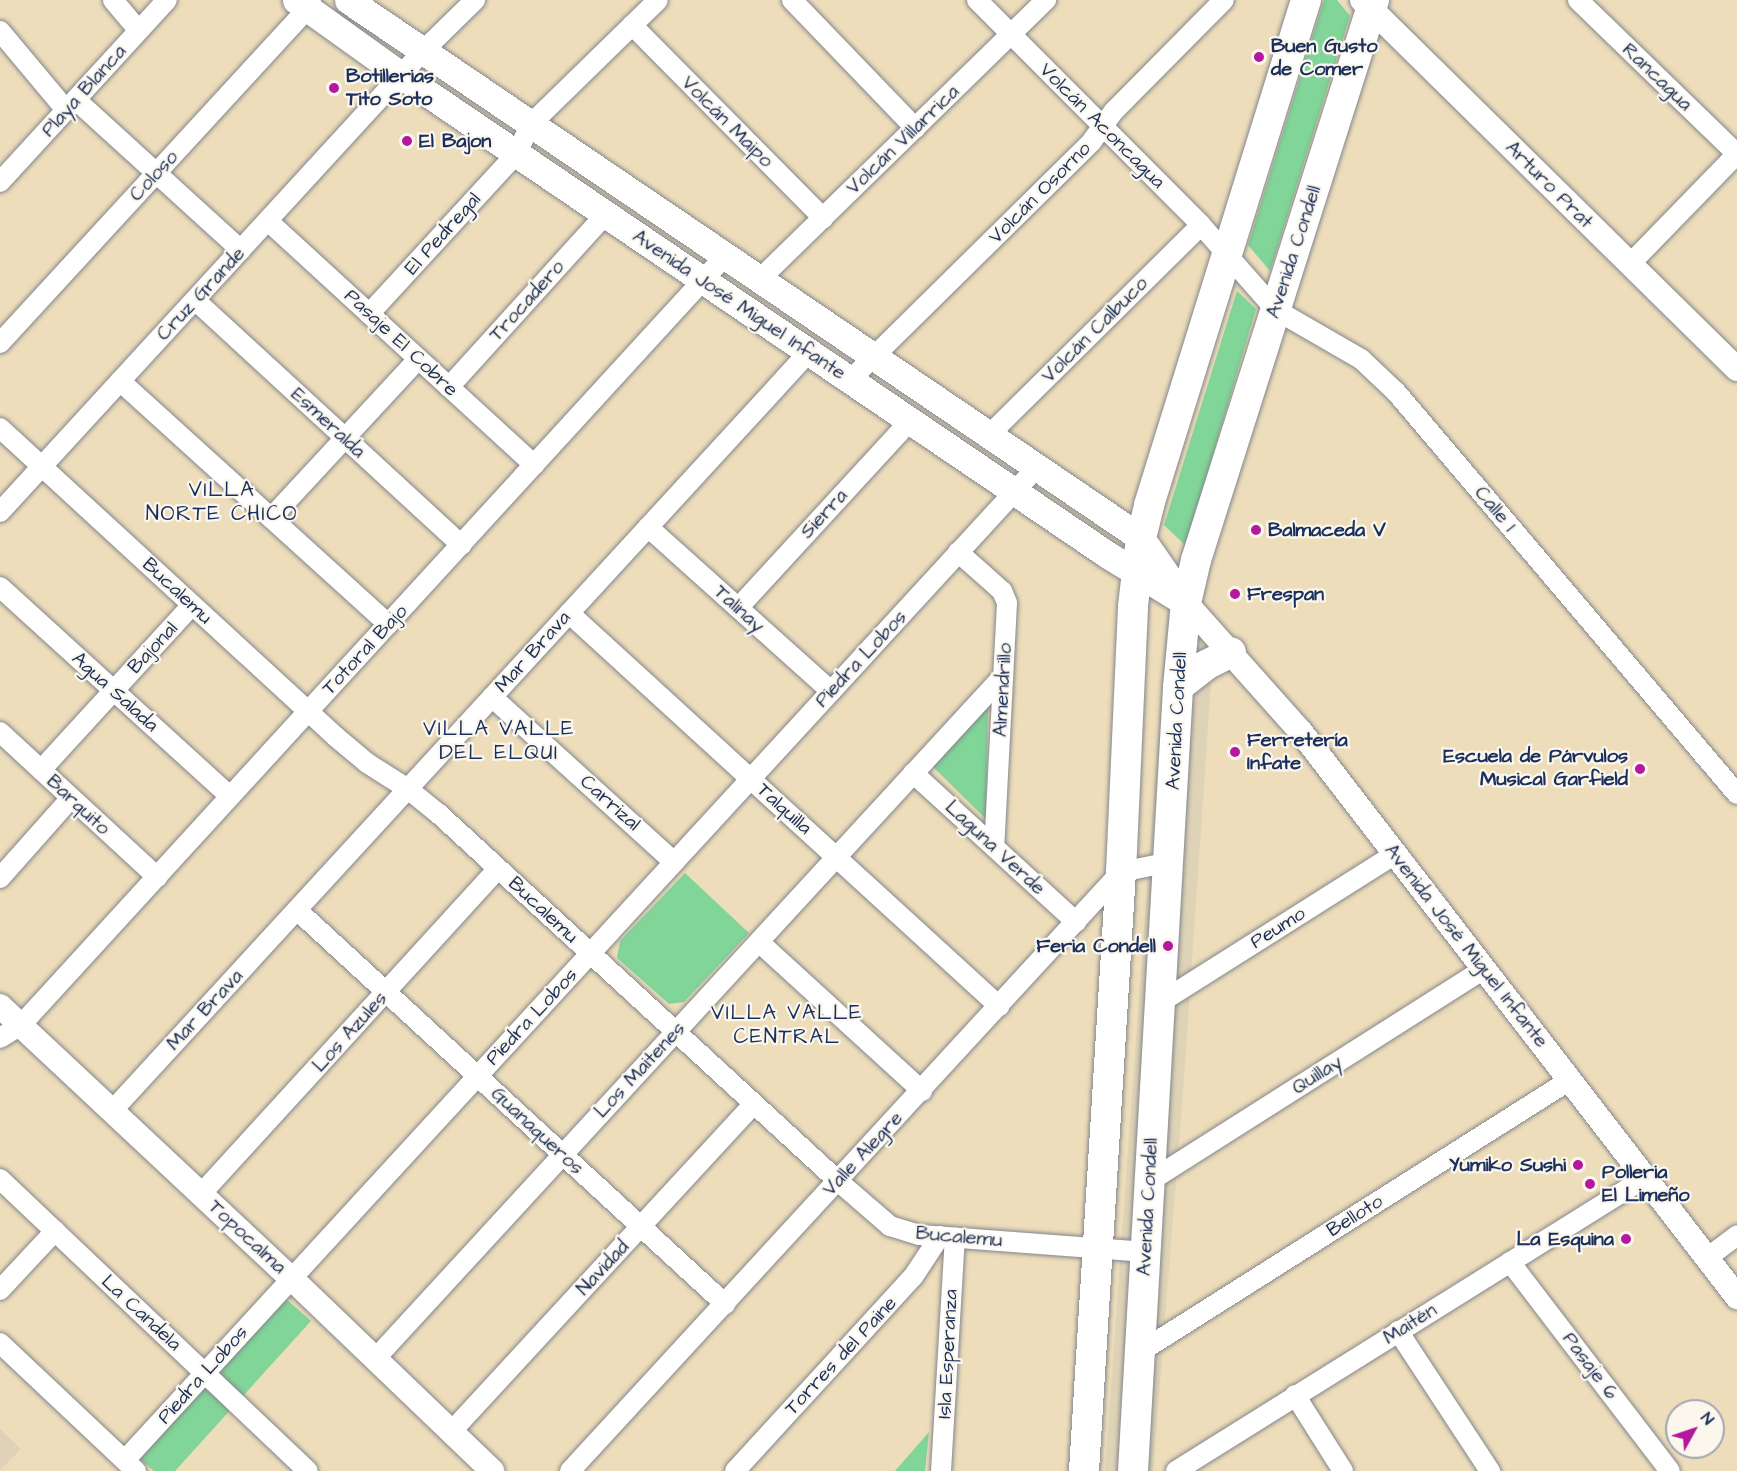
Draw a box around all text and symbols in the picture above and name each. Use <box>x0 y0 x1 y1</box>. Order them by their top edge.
place label: Buen Gusto de Comer <box>1271 34 1378 81</box>
street label: Rancagua <box>1617 38 1697 116</box>
street label: Playa Blanca <box>36 40 132 142</box>
marker: Buen Gusto de Comer <box>1252 50 1266 64</box>
street label: Volcán Aconcagua <box>1034 58 1170 194</box>
place label: Botillerias Tito Soto <box>346 64 434 111</box>
street label: Volcán Maipo <box>676 71 778 173</box>
street label: Volcán Villarrica <box>842 80 964 200</box>
marker: Botillerias Tito Soto <box>327 81 341 95</box>
place label: El Bajon <box>419 129 491 153</box>
marker: El Bajon <box>400 134 414 148</box>
street label: Arturo Prat <box>1500 136 1598 234</box>
street label: Volcán Osorno <box>984 137 1096 249</box>
street label: Coloso <box>124 145 184 207</box>
street label: Avenida Condell <box>1261 183 1327 321</box>
street label: El Pedregal <box>400 188 486 280</box>
street label: Avenida José Miguel Infante <box>628 225 850 385</box>
street label: Cruz Grande <box>152 242 250 346</box>
street label: Trocadero <box>484 255 570 347</box>
street label: Volcán Calbuco <box>1037 272 1153 388</box>
street label: Pasaje El Cobre <box>339 284 463 402</box>
street label: Esmeralda <box>286 382 370 464</box>
district label: VILLA NORTE CHICO <box>146 477 298 527</box>
street label: Calle 1 <box>1469 481 1521 537</box>
street label: Sierra <box>795 484 853 544</box>
place label: Balmaceda V <box>1268 518 1386 542</box>
marker: Balmaceda V <box>1249 523 1263 537</box>
street label: Bucalemu <box>137 553 217 629</box>
street label: Talinay <box>709 580 769 638</box>
place label: Frespan <box>1247 582 1324 606</box>
marker: Frespan <box>1228 587 1242 601</box>
street label: Totoral Bajo <box>317 600 413 700</box>
street label: Mar Brava <box>490 606 576 698</box>
street label: Piedra Lobos <box>810 606 912 712</box>
street label: Bajonal <box>123 617 183 679</box>
street label: Almendrillo <box>989 642 1017 738</box>
street label: Agua Salada <box>67 647 163 737</box>
street label: Avenida Condell <box>1161 651 1193 791</box>
district label: VILLA VALLE DEL ELQUI <box>423 716 575 766</box>
place label: Ferretería Infate <box>1247 728 1348 775</box>
marker: Ferretería Infate <box>1228 745 1242 759</box>
place label: Escuela de Párvulos Musical Garfield <box>1443 745 1628 792</box>
marker: Escuela de Párvulos Musical Garfield <box>1633 762 1647 776</box>
street label: Barquito <box>41 770 115 840</box>
street label: Carrizal <box>575 770 645 836</box>
street label: Talquilla <box>752 778 816 840</box>
street label: Laguna Verde <box>940 796 1050 900</box>
street label: Avenida José Miguel Infante <box>1379 839 1553 1053</box>
street label: Bucalemu <box>503 872 583 948</box>
street label: Peumo <box>1246 902 1310 954</box>
place label: Feria Condell <box>1036 934 1156 958</box>
marker: Feria Condell <box>1161 939 1175 953</box>
street label: Piedra Lobos <box>481 964 583 1070</box>
street label: Mar Brava <box>162 965 248 1055</box>
street label: Los Azules <box>308 987 392 1077</box>
district label: VILLA VALLE CENTRAL <box>711 1000 863 1050</box>
street label: Los Maitenes <box>589 1017 691 1123</box>
street label: Quillay <box>1287 1050 1347 1100</box>
street label: Guanaqueros <box>486 1082 588 1180</box>
street label: Valle Alegre <box>818 1107 908 1201</box>
street label: Avenida Condell <box>1132 1137 1164 1277</box>
place label: Yumiko Sushi <box>1449 1153 1566 1177</box>
marker: Yumiko Sushi <box>1571 1158 1585 1172</box>
place label: Polleria El Limeño <box>1602 1160 1690 1207</box>
marker: Polleria El Limeño <box>1583 1177 1597 1191</box>
street label: Belloto <box>1322 1189 1388 1243</box>
street label: Topocalma <box>203 1195 291 1279</box>
street label: Bucalemu <box>915 1221 1003 1253</box>
place label: La Esquina <box>1516 1227 1614 1251</box>
marker: La Esquina <box>1619 1232 1633 1246</box>
street label: Navidad <box>571 1235 635 1301</box>
street label: La Candela <box>96 1270 186 1356</box>
street label: Isla Esperanza <box>933 1289 963 1419</box>
street label: Torres del Paine <box>780 1292 902 1420</box>
street label: Maitén <box>1379 1298 1441 1350</box>
street label: Piedra Lobos <box>153 1321 253 1429</box>
street label: Pasaje 6 <box>1557 1328 1623 1404</box>
north arrow <box>1665 1399 1725 1459</box>
text: N <box>1696 1408 1719 1430</box>

